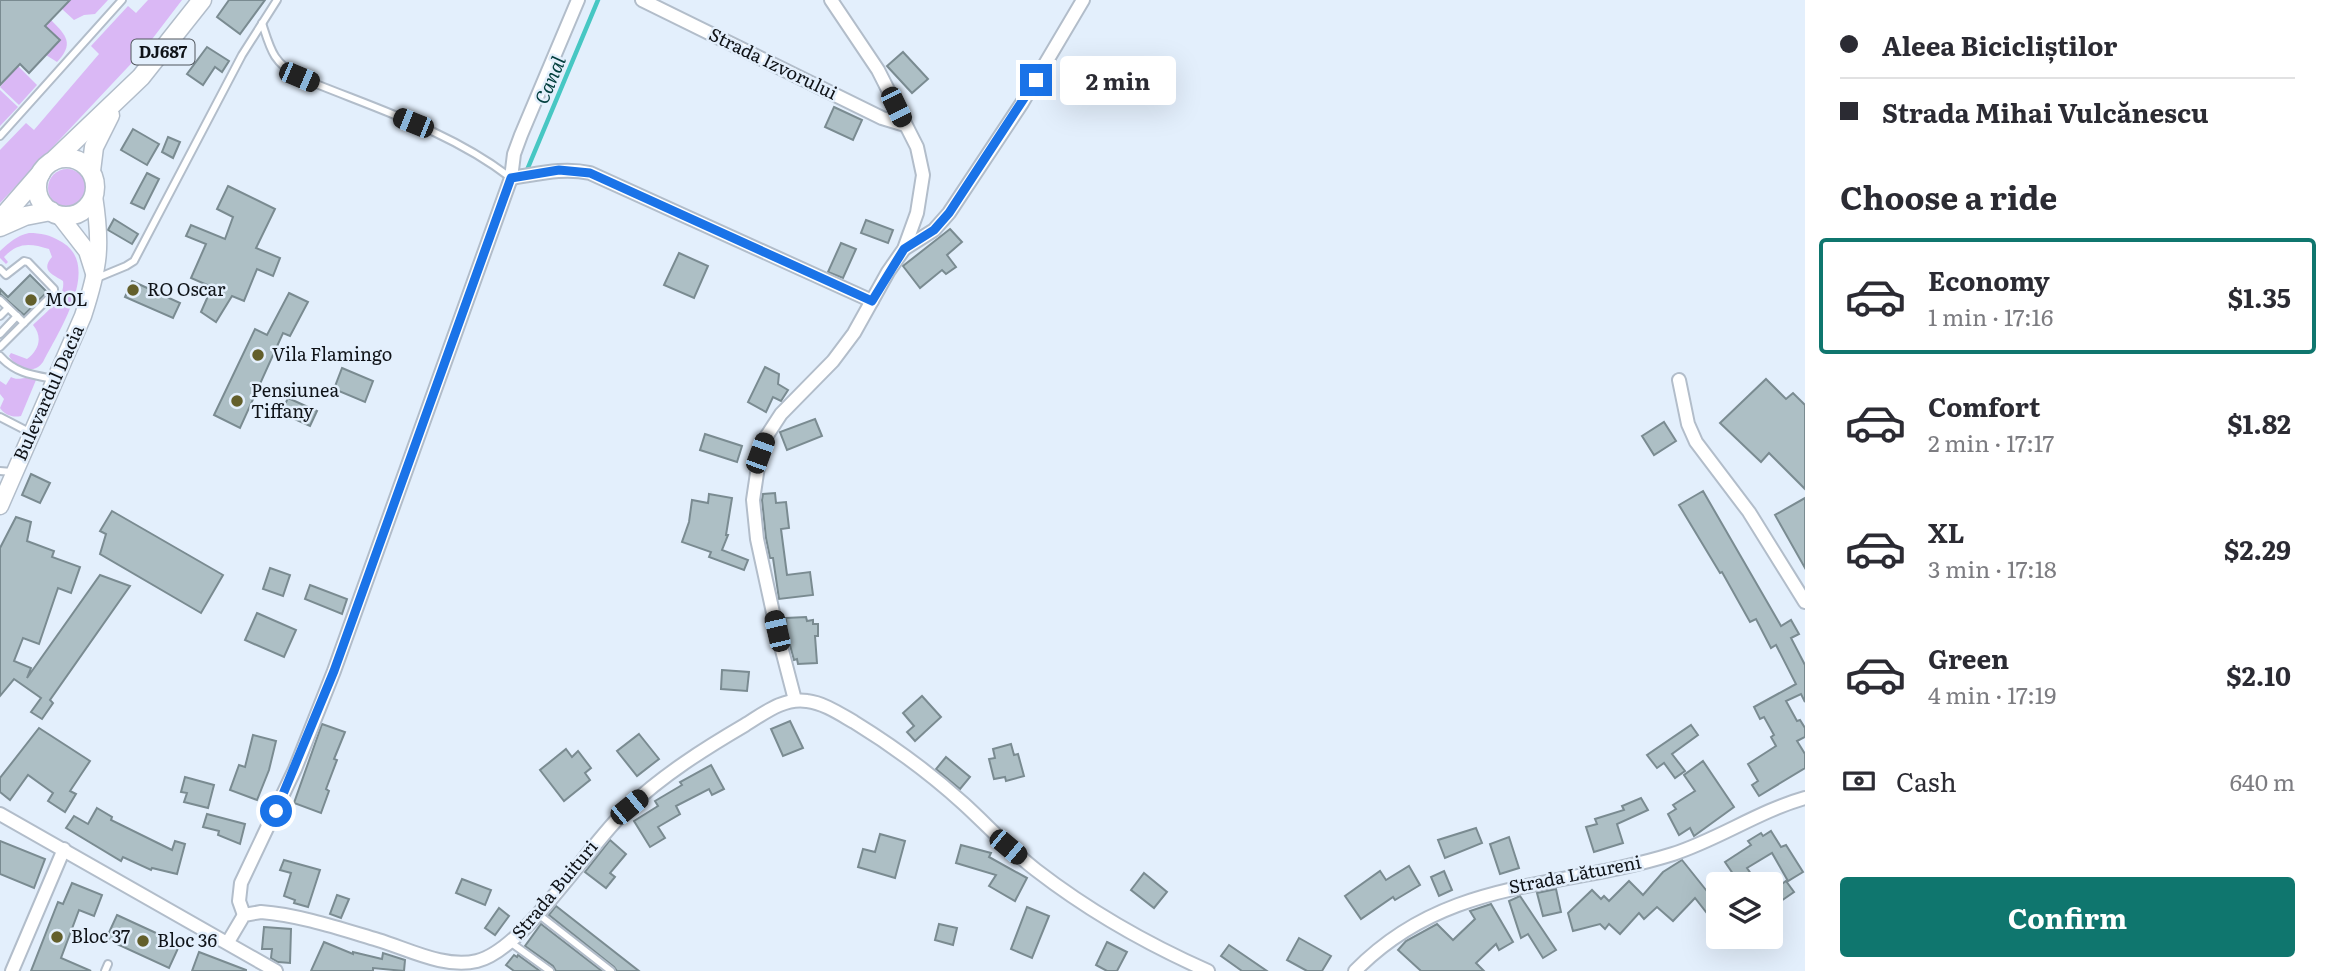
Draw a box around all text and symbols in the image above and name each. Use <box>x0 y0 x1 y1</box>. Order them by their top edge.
street label: Strada Izvorului <box>705 20 842 105</box>
text: Aleea Bicicliștilor <box>1882 25 2117 64</box>
road number: DJ687 <box>132 40 194 64</box>
water label: Canal <box>526 51 572 108</box>
callout: 2 min <box>1060 56 1176 104</box>
car <box>276 59 323 95</box>
text: 2 min <box>1086 63 1150 97</box>
route end <box>1020 64 1052 96</box>
car <box>878 84 915 130</box>
text: Strada Mihai Vulcănescu <box>1882 92 2209 131</box>
car <box>390 105 437 141</box>
text: Choose a ride <box>1840 172 2057 220</box>
text: Economy <box>1928 260 2050 299</box>
icon: car <box>1844 265 1907 328</box>
place label: RO Oscar <box>147 275 226 302</box>
text: $1.35 <box>2228 277 2291 316</box>
marker: RO Oscar <box>125 282 141 298</box>
place label: MOL <box>45 285 88 312</box>
marker: MOL <box>23 292 39 308</box>
text: 1 min · 17:16 <box>1928 299 2053 333</box>
street label: Bulevardul Dacia <box>6 320 90 465</box>
place label: Vila Flamingo <box>272 340 392 367</box>
marker: Vila Flamingo <box>250 347 266 363</box>
place label: Pensiunea Tiffany <box>251 376 339 424</box>
text: Comfort <box>1928 386 2040 425</box>
icon: car <box>1844 391 1907 454</box>
marker: Pensiunea Tiffany <box>229 393 245 409</box>
text: $1.82 <box>2227 403 2291 442</box>
text: 2 min · 17:17 <box>1928 425 2054 459</box>
car <box>743 430 778 476</box>
text: XL <box>1928 512 1965 551</box>
icon: car <box>1844 517 1907 580</box>
text: $2.29 <box>2224 529 2291 568</box>
text: 3 min · 17:18 <box>1928 551 2057 585</box>
car <box>763 608 792 654</box>
text: Green <box>1928 638 2009 677</box>
icon: car <box>1844 643 1907 706</box>
text: $2.10 <box>2226 655 2291 694</box>
text: 4 min · 17:19 <box>1928 677 2056 711</box>
text: Cash <box>1896 761 1957 800</box>
icon: cash <box>1840 762 1878 800</box>
text: 640 m <box>2230 764 2295 798</box>
car <box>607 786 652 828</box>
route start <box>260 795 292 827</box>
car <box>986 825 1031 869</box>
street label: Strada Buituri <box>504 834 603 944</box>
street label: Strada Lătureni <box>1506 847 1643 900</box>
map controls <box>1706 872 1783 949</box>
button: layers <box>1706 872 1783 949</box>
button: Confirm <box>1840 877 2295 957</box>
place label: Bloc 37 <box>71 922 130 949</box>
place label: Bloc 36 <box>157 926 218 953</box>
marker: Bloc 37 <box>49 929 65 945</box>
marker: Bloc 36 <box>135 933 151 949</box>

